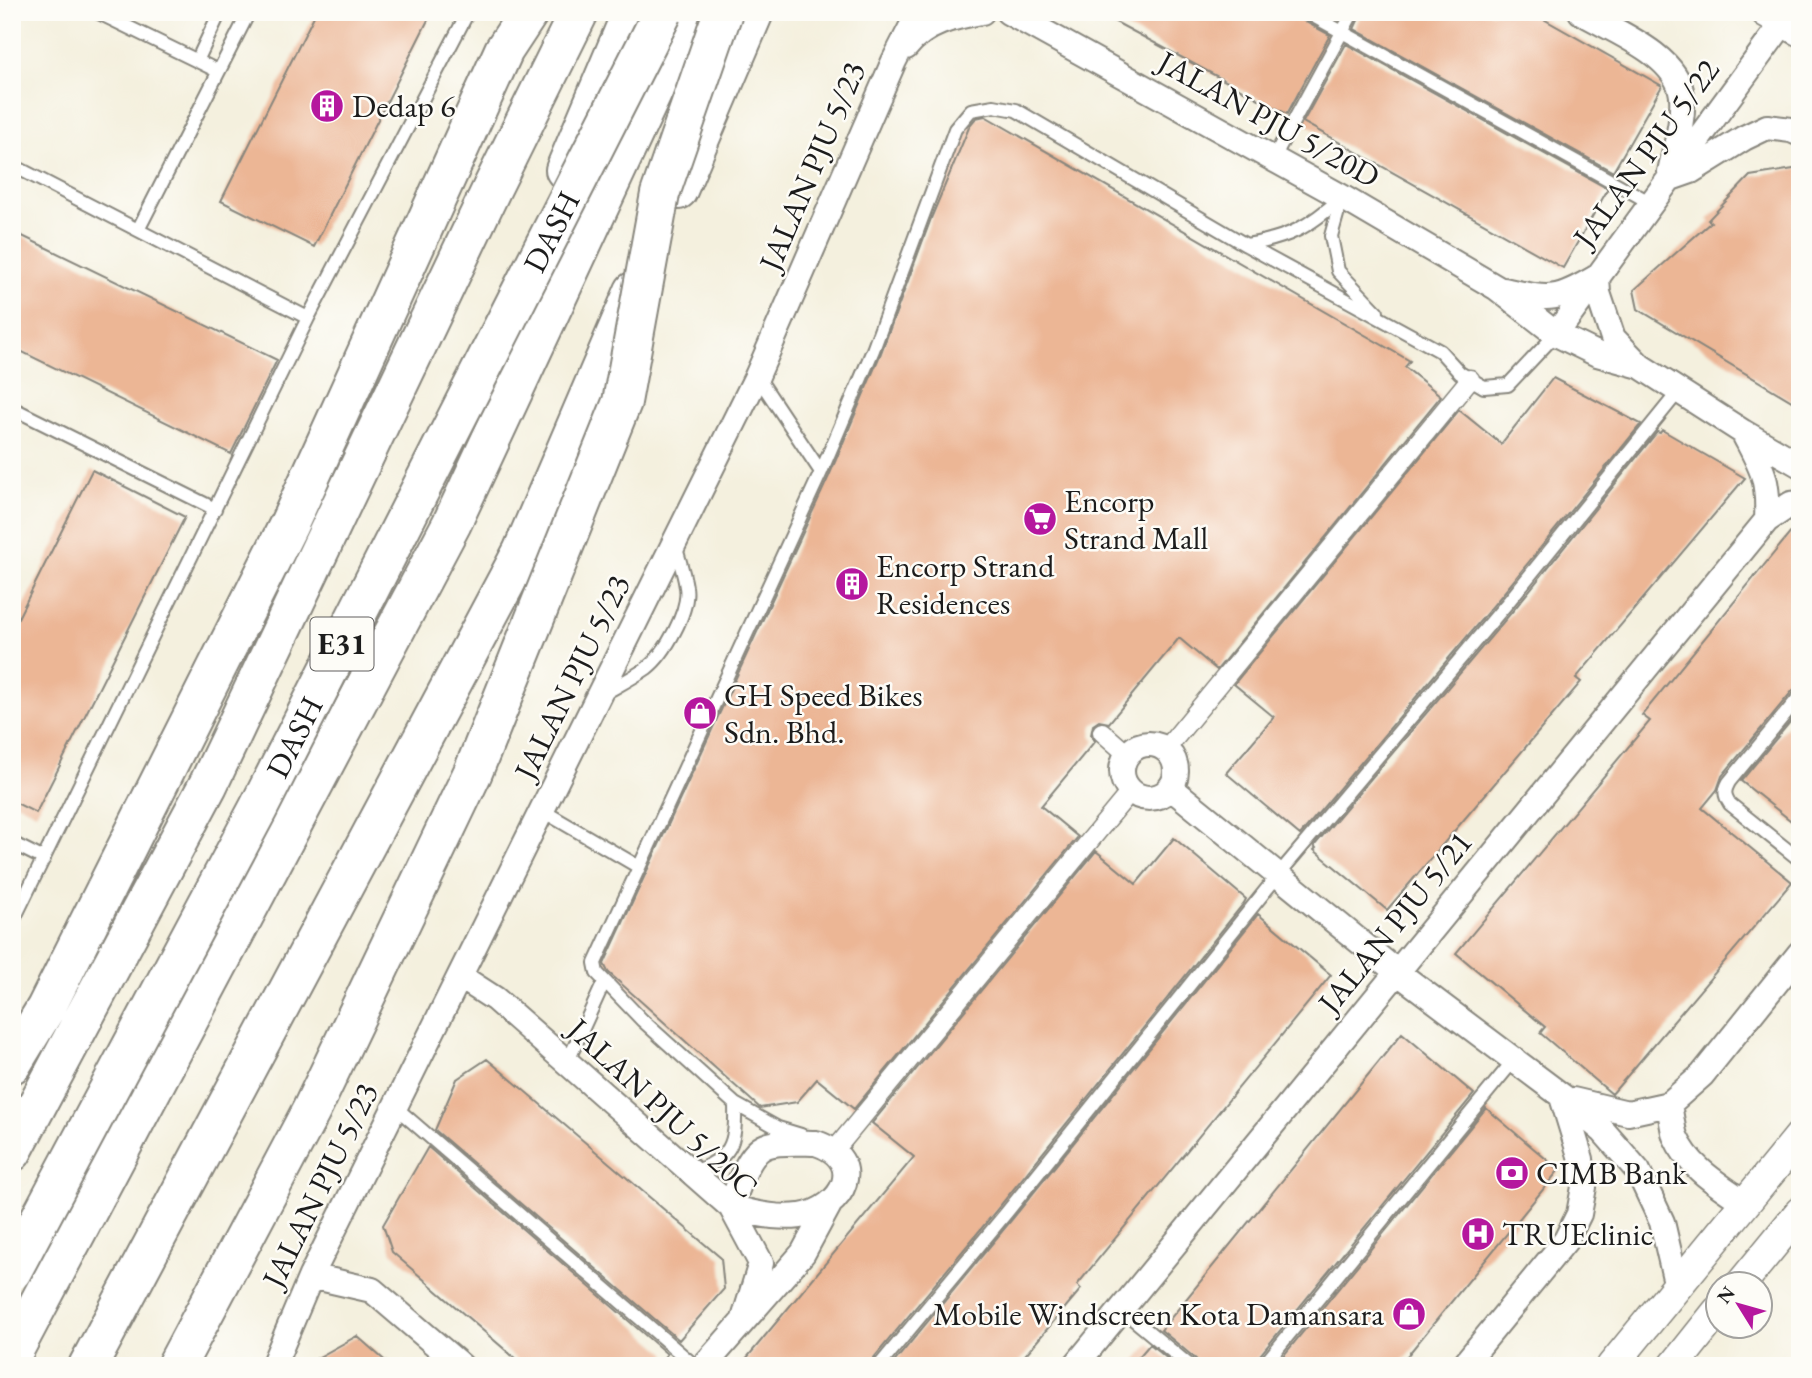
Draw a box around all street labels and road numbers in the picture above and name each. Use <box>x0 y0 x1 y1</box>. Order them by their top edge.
street label: JALAN PJU 5/20D <box>1148 39 1387 197</box>
street label: JALAN PJU 5/22 <box>1562 50 1729 258</box>
street label: JALAN PJU 5/23 <box>748 55 875 280</box>
street label: DASH <box>513 184 590 280</box>
street label: JALAN PJU 5/23 <box>503 568 640 789</box>
road number: E31 <box>310 618 374 670</box>
street label: DASH <box>256 689 333 785</box>
street label: JALAN PJU 5/21 <box>1307 822 1481 1024</box>
street label: JALAN PJU 5/20C <box>557 1007 767 1207</box>
street label: JALAN PJU 5/23 <box>251 1076 388 1297</box>

